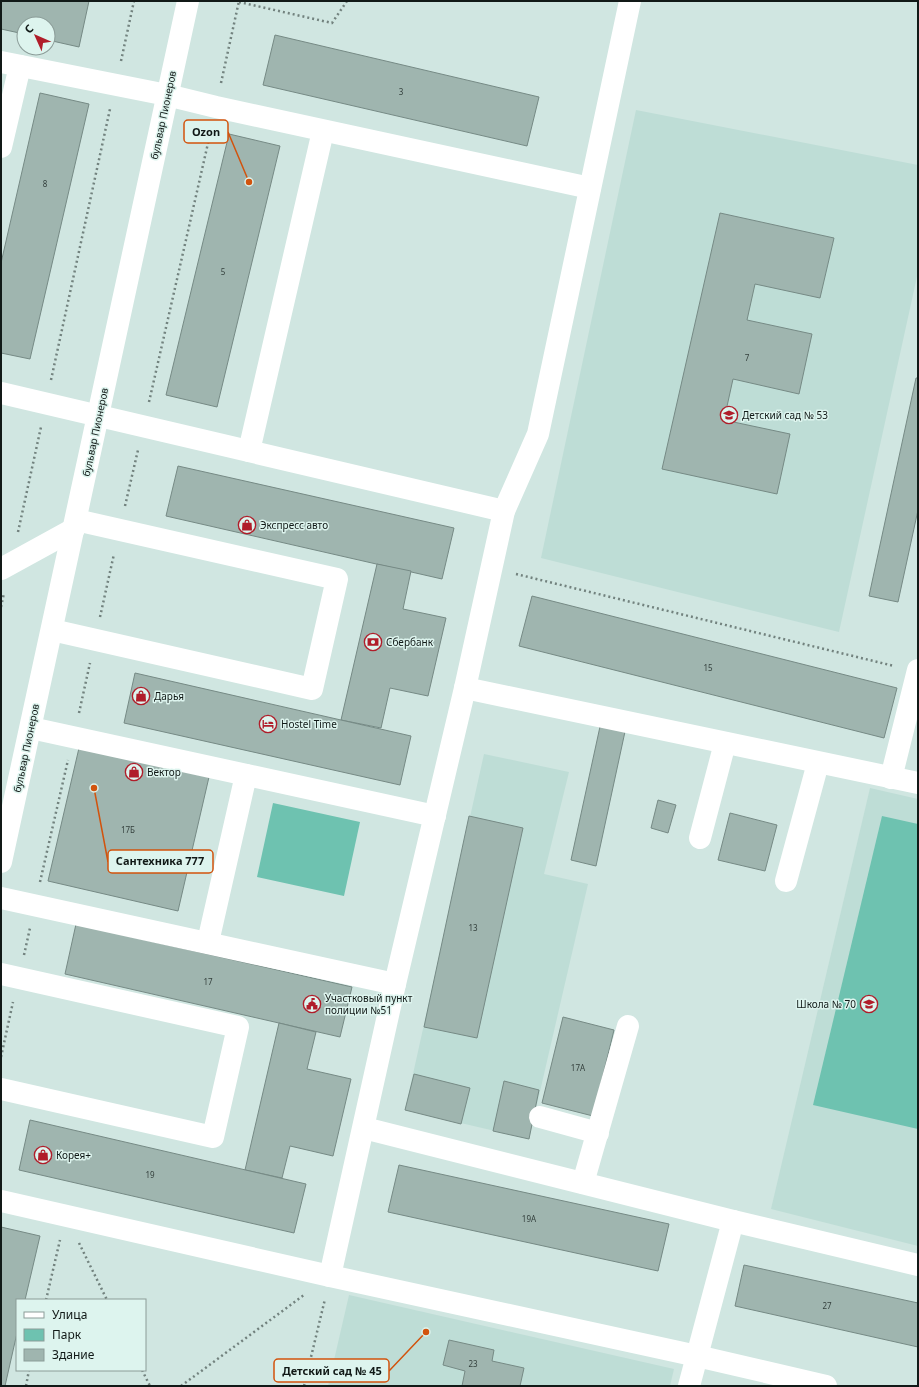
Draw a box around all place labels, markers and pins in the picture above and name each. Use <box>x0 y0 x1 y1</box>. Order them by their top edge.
callout: Ozon <box>184 120 228 143</box>
school or university icon: Детский сад № 53 <box>719 405 739 425</box>
place label: Детский сад № 53 <box>742 408 828 422</box>
shop icon: Экспресс авто <box>237 515 257 535</box>
place label: Экспресс авто <box>260 518 328 532</box>
bank icon: Сбербанк <box>363 632 383 652</box>
place label: Сбербанк <box>386 635 434 649</box>
shop icon: Дарья <box>131 686 151 706</box>
place label: Дарья <box>154 689 184 703</box>
hotel icon: Hostel Time <box>258 714 278 734</box>
place label: Hostel Time <box>281 717 337 731</box>
shop icon: Вектор <box>124 762 144 782</box>
place label: Вектор <box>147 765 181 779</box>
callout: Сантехника 777 <box>108 850 213 873</box>
place label: Участковый пункт полиции №51 <box>325 991 413 1017</box>
public building icon: Участковый пункт полиции №51 <box>302 994 322 1014</box>
school or university icon: Школа № 70 <box>859 994 879 1014</box>
place label: Школа № 70 <box>796 997 856 1011</box>
shop icon: Корея+ <box>33 1145 53 1165</box>
place label: Корея+ <box>56 1148 91 1162</box>
callout: Детский сад № 45 <box>274 1359 389 1382</box>

